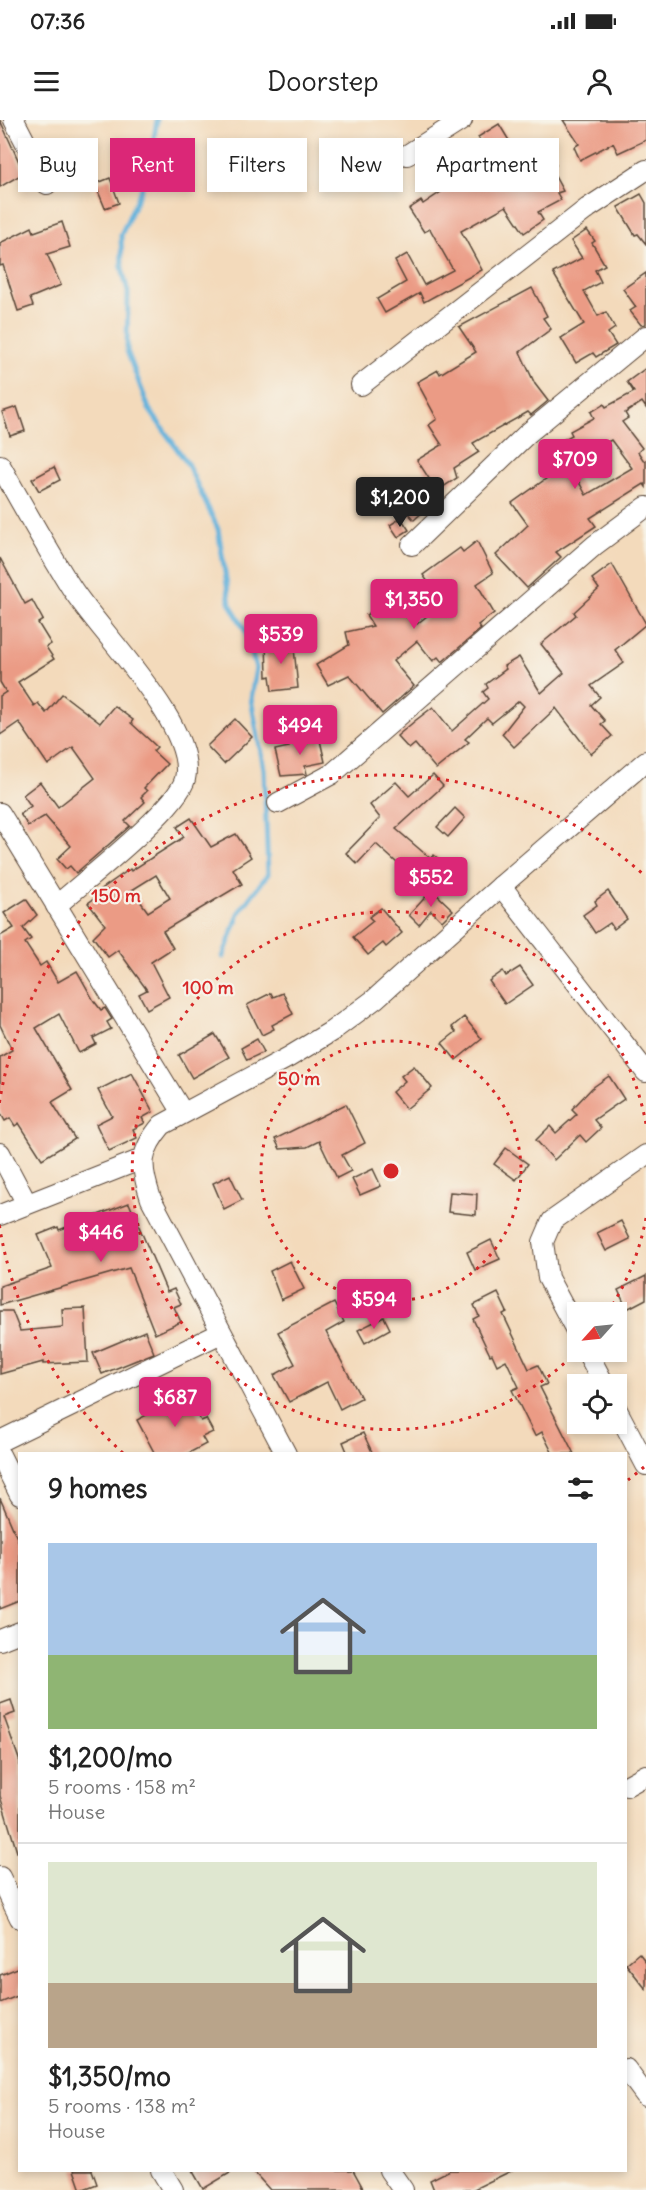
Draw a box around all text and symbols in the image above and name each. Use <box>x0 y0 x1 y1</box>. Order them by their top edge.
text: 07:36 <box>30 7 85 35</box>
text: Doorstep <box>267 64 379 98</box>
icon: menu <box>30 65 63 98</box>
icon: person <box>583 65 616 98</box>
chip: Buy <box>18 138 98 192</box>
chip: Rent <box>110 138 195 192</box>
chip: Filters <box>207 138 307 192</box>
chip: New <box>319 138 403 192</box>
chip: Apartment <box>415 138 559 192</box>
pin: $709 <box>539 439 611 490</box>
text: $709 <box>552 446 598 471</box>
pin: $1,200 <box>351 477 449 528</box>
text: $1,200 <box>370 484 430 509</box>
pin: $1,350 <box>365 579 463 630</box>
text: $1,350 <box>385 586 443 611</box>
pin: $539 <box>245 614 317 665</box>
text: $539 <box>258 621 304 646</box>
pin: $494 <box>264 705 336 756</box>
text: $494 <box>277 712 323 737</box>
pin: $552 <box>395 857 467 908</box>
text: $552 <box>408 864 454 889</box>
text: 150 m <box>91 884 141 907</box>
text: 100 m <box>183 976 234 999</box>
text: 50 m <box>278 1067 320 1090</box>
centre of rings <box>381 1161 401 1181</box>
pin: $446 <box>65 1212 137 1263</box>
text: $446 <box>78 1219 124 1244</box>
pin: $594 <box>338 1279 410 1330</box>
text: $594 <box>351 1286 397 1311</box>
north arrow <box>567 1302 627 1362</box>
map controls <box>567 1302 627 1434</box>
button: locate <box>567 1374 627 1434</box>
pin: $687 <box>139 1377 211 1428</box>
text: $687 <box>153 1384 197 1409</box>
text: 9 homes <box>48 1472 147 1505</box>
icon: filters <box>564 1472 597 1505</box>
icon: home <box>269 1582 377 1690</box>
text: $1,200/mo <box>48 1741 172 1774</box>
text: 5 rooms · 158 m² <box>48 1774 196 1799</box>
text: House <box>48 1799 105 1824</box>
icon: home <box>269 1901 377 2009</box>
text: $1,350/mo <box>48 2060 171 2093</box>
text: 5 rooms · 138 m² <box>48 2093 196 2118</box>
text: House <box>48 2118 105 2143</box>

